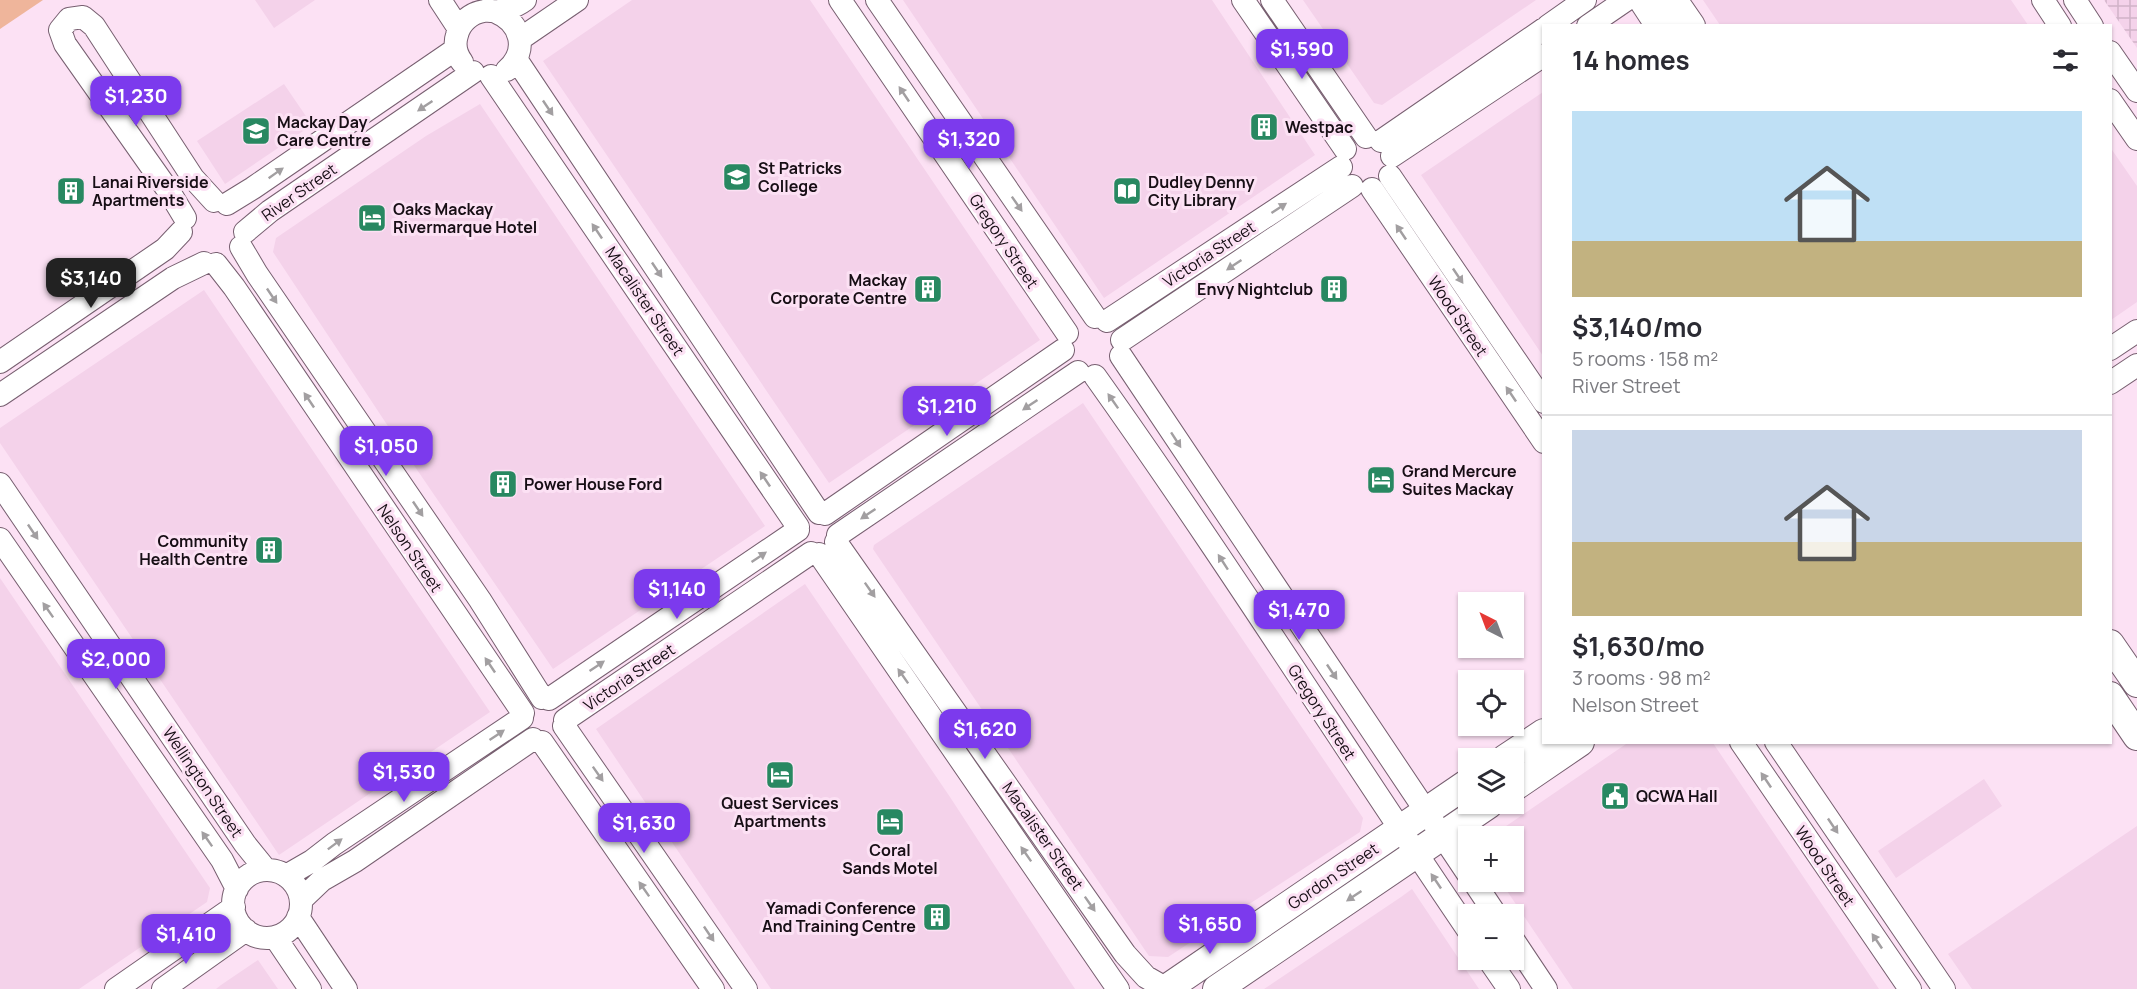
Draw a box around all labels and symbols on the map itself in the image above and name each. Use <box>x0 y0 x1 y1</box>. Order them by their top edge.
pin: $1,590 <box>1253 29 1351 80</box>
pin: $1,230 <box>87 76 185 127</box>
one-way arrow <box>898 87 910 103</box>
one-way arrow <box>417 100 433 111</box>
one-way arrow <box>543 100 554 116</box>
place label: Mackay Day Care Centre <box>277 111 371 151</box>
building icon: Westpac <box>1248 111 1280 143</box>
school or university icon: Mackay Day Care Centre <box>240 115 272 147</box>
place label: Westpac <box>1285 116 1353 138</box>
pin: $1,320 <box>920 119 1018 170</box>
place label: St Patricks College <box>758 157 842 197</box>
street label: River Street <box>257 158 341 226</box>
school or university icon: St Patricks College <box>721 161 753 193</box>
one-way arrow <box>268 168 284 179</box>
place label: Lanai Riverside Apartments <box>92 171 209 211</box>
place label: Dudley Denny City Library <box>1148 171 1254 211</box>
building icon: Lanai Riverside Apartments <box>55 175 87 207</box>
library icon: Dudley Denny City Library <box>1111 175 1143 207</box>
street label: Gregory Street <box>964 189 1044 293</box>
one-way arrow <box>1011 196 1022 212</box>
place label: Oaks Mackay Rivermarque Hotel <box>393 198 537 238</box>
hotel icon: Oaks Mackay Rivermarque Hotel <box>356 202 388 234</box>
one-way arrow <box>1271 203 1287 214</box>
street label: Victoria Street <box>1159 216 1259 292</box>
one-way arrow <box>591 223 603 239</box>
one-way arrow <box>1396 224 1407 241</box>
street label: Macalister Street <box>600 242 690 360</box>
pin: $3,140 <box>42 258 140 309</box>
one-way arrow <box>1226 259 1242 270</box>
one-way arrow <box>651 262 662 278</box>
one-way arrow <box>1452 268 1463 284</box>
place label: Mackay Corporate Centre <box>770 269 907 309</box>
street label: Wood Street <box>1423 271 1493 361</box>
building icon: Mackay Corporate Centre <box>912 273 944 305</box>
building icon: Envy Nightclub <box>1318 273 1350 305</box>
place label: Envy Nightclub <box>1197 278 1313 300</box>
one-way arrow <box>267 288 278 304</box>
pin: $1,210 <box>898 386 996 437</box>
one-way arrow <box>1506 386 1517 402</box>
one-way arrow <box>304 391 315 408</box>
one-way arrow <box>1107 393 1119 409</box>
one-way arrow <box>1022 399 1038 410</box>
pin: $1,050 <box>337 426 435 477</box>
one-way arrow <box>1171 432 1182 448</box>
place label: Grand Mercure Suites Mackay <box>1402 460 1517 500</box>
hotel icon: Grand Mercure Suites Mackay <box>1365 464 1397 496</box>
building icon: Power House Ford <box>487 468 519 500</box>
one-way arrow <box>759 471 771 487</box>
place label: Power House Ford <box>524 473 662 495</box>
street label: Nelson Street <box>372 500 448 596</box>
one-way arrow <box>412 501 423 517</box>
one-way arrow <box>861 508 877 520</box>
one-way arrow <box>27 524 39 540</box>
place label: Community Health Centre <box>139 530 248 570</box>
building icon: Community Health Centre <box>253 534 285 566</box>
one-way arrow <box>750 551 766 563</box>
one-way arrow <box>1218 554 1229 570</box>
pin: $1,140 <box>628 569 726 620</box>
one-way arrow <box>864 582 875 598</box>
pin: $1,470 <box>1250 590 1348 641</box>
north arrow <box>1458 592 1524 658</box>
one-way arrow <box>42 602 54 618</box>
street label: Victoria Street <box>579 638 679 716</box>
pin: $2,000 <box>67 639 165 690</box>
one-way arrow <box>485 657 496 673</box>
one-way arrow <box>589 660 605 672</box>
street label: Gregory Street <box>1283 660 1361 764</box>
one-way arrow <box>1326 663 1338 679</box>
one-way arrow <box>897 669 909 685</box>
pin: $1,620 <box>936 709 1034 760</box>
street label: Wellington Street <box>158 722 248 842</box>
one-way arrow <box>489 730 505 741</box>
pin: $1,530 <box>355 752 453 803</box>
hotel icon: Quest Services Apartments <box>764 759 796 791</box>
one-way arrow <box>592 765 604 781</box>
one-way arrow <box>1761 772 1772 788</box>
street label: Macalister Street <box>997 778 1089 894</box>
public building icon: QCWA Hall <box>1599 780 1631 812</box>
place label: QCWA Hall <box>1636 785 1718 807</box>
place label: Quest Services Apartments <box>721 792 839 832</box>
pin: $1,630 <box>595 803 693 854</box>
hotel icon: Coral Sands Motel <box>874 806 906 838</box>
one-way arrow <box>1827 817 1839 833</box>
street label: Wood Street <box>1790 821 1860 911</box>
one-way arrow <box>201 832 213 848</box>
one-way arrow <box>327 838 343 850</box>
street label: Gordon Street <box>1283 838 1383 914</box>
place label: Coral Sands Motel <box>842 839 938 879</box>
one-way arrow <box>1020 847 1032 863</box>
one-way arrow <box>1430 873 1441 890</box>
one-way arrow <box>639 881 650 897</box>
one-way arrow <box>1346 890 1362 901</box>
one-way arrow <box>1084 896 1096 912</box>
place label: Yamadi Conference And Training Centre <box>762 897 916 937</box>
building icon: Yamadi Conference And Training Centre <box>921 901 953 933</box>
pin: $1,650 <box>1161 904 1259 955</box>
pin: $1,410 <box>137 914 235 965</box>
one-way arrow <box>703 926 715 942</box>
one-way arrow <box>1871 933 1883 949</box>

